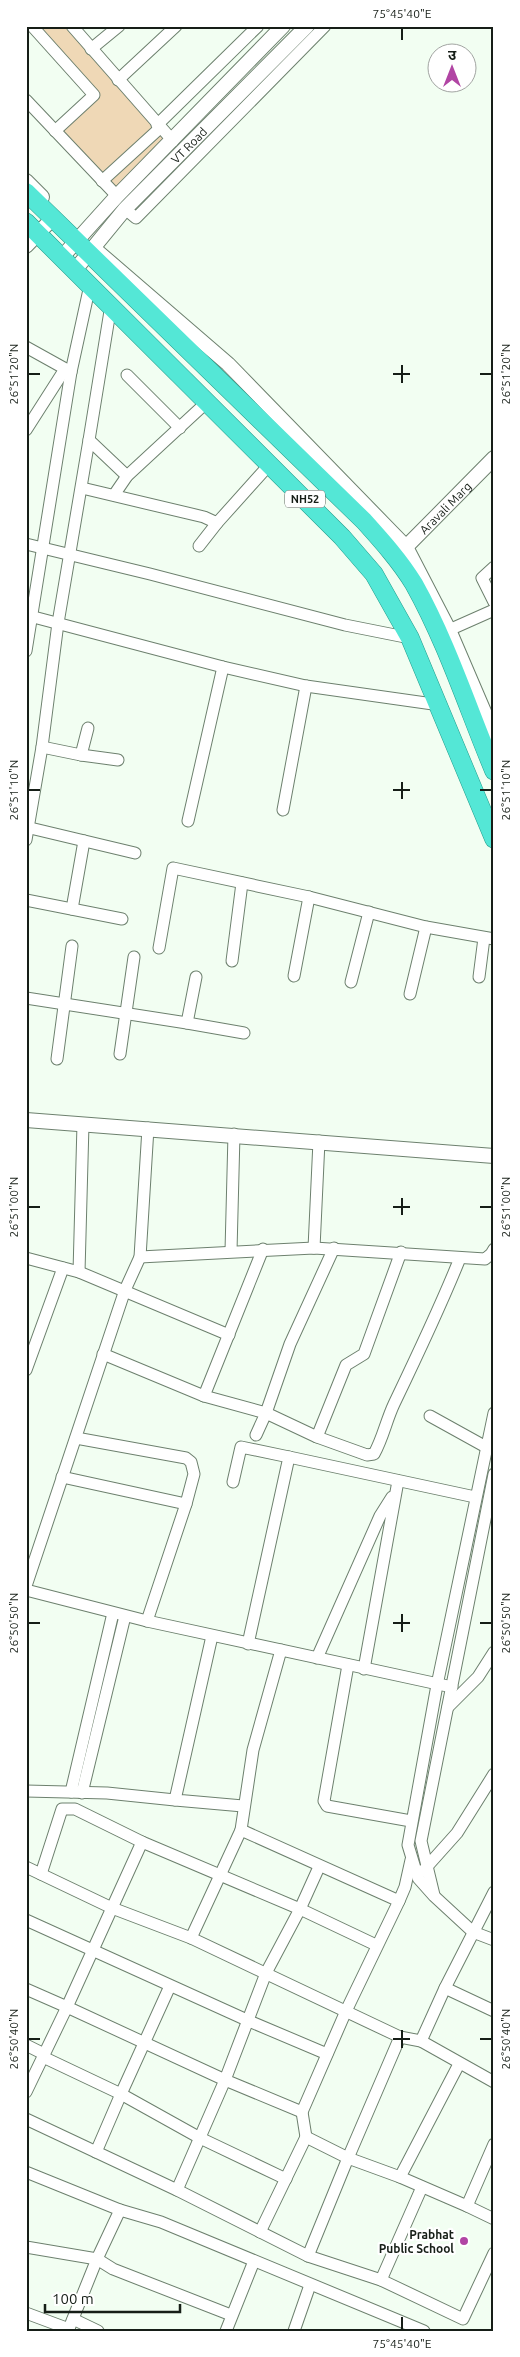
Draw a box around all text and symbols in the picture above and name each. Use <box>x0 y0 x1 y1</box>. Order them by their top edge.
text: 75°45'40"E <box>373 7 432 20</box>
north arrow <box>428 42 478 92</box>
text: उ <box>448 47 457 63</box>
street label: VT Road <box>168 125 209 166</box>
text: 26°51'20"N <box>7 344 20 404</box>
text: 26°51'20"N <box>499 344 512 404</box>
street label: Aravali Marg <box>417 479 473 536</box>
road number: NH52 <box>285 490 325 508</box>
text: 26°51'10"N <box>7 760 20 820</box>
text: 26°51'10"N <box>499 760 512 820</box>
text: 26°51'00"N <box>7 1177 20 1237</box>
text: 26°51'00"N <box>499 1177 512 1237</box>
text: 26°50'50"N <box>7 1593 20 1653</box>
text: 26°50'50"N <box>499 1593 512 1653</box>
text: 26°50'40"N <box>7 2009 20 2069</box>
text: 26°50'40"N <box>499 2009 512 2069</box>
place label: Prabhat Public School <box>379 2228 454 2255</box>
marker: Prabhat Public School <box>458 2235 470 2247</box>
scale bar <box>45 2282 180 2314</box>
text: 100 m <box>52 2290 94 2307</box>
text: 75°45'40"E <box>373 2337 432 2350</box>

